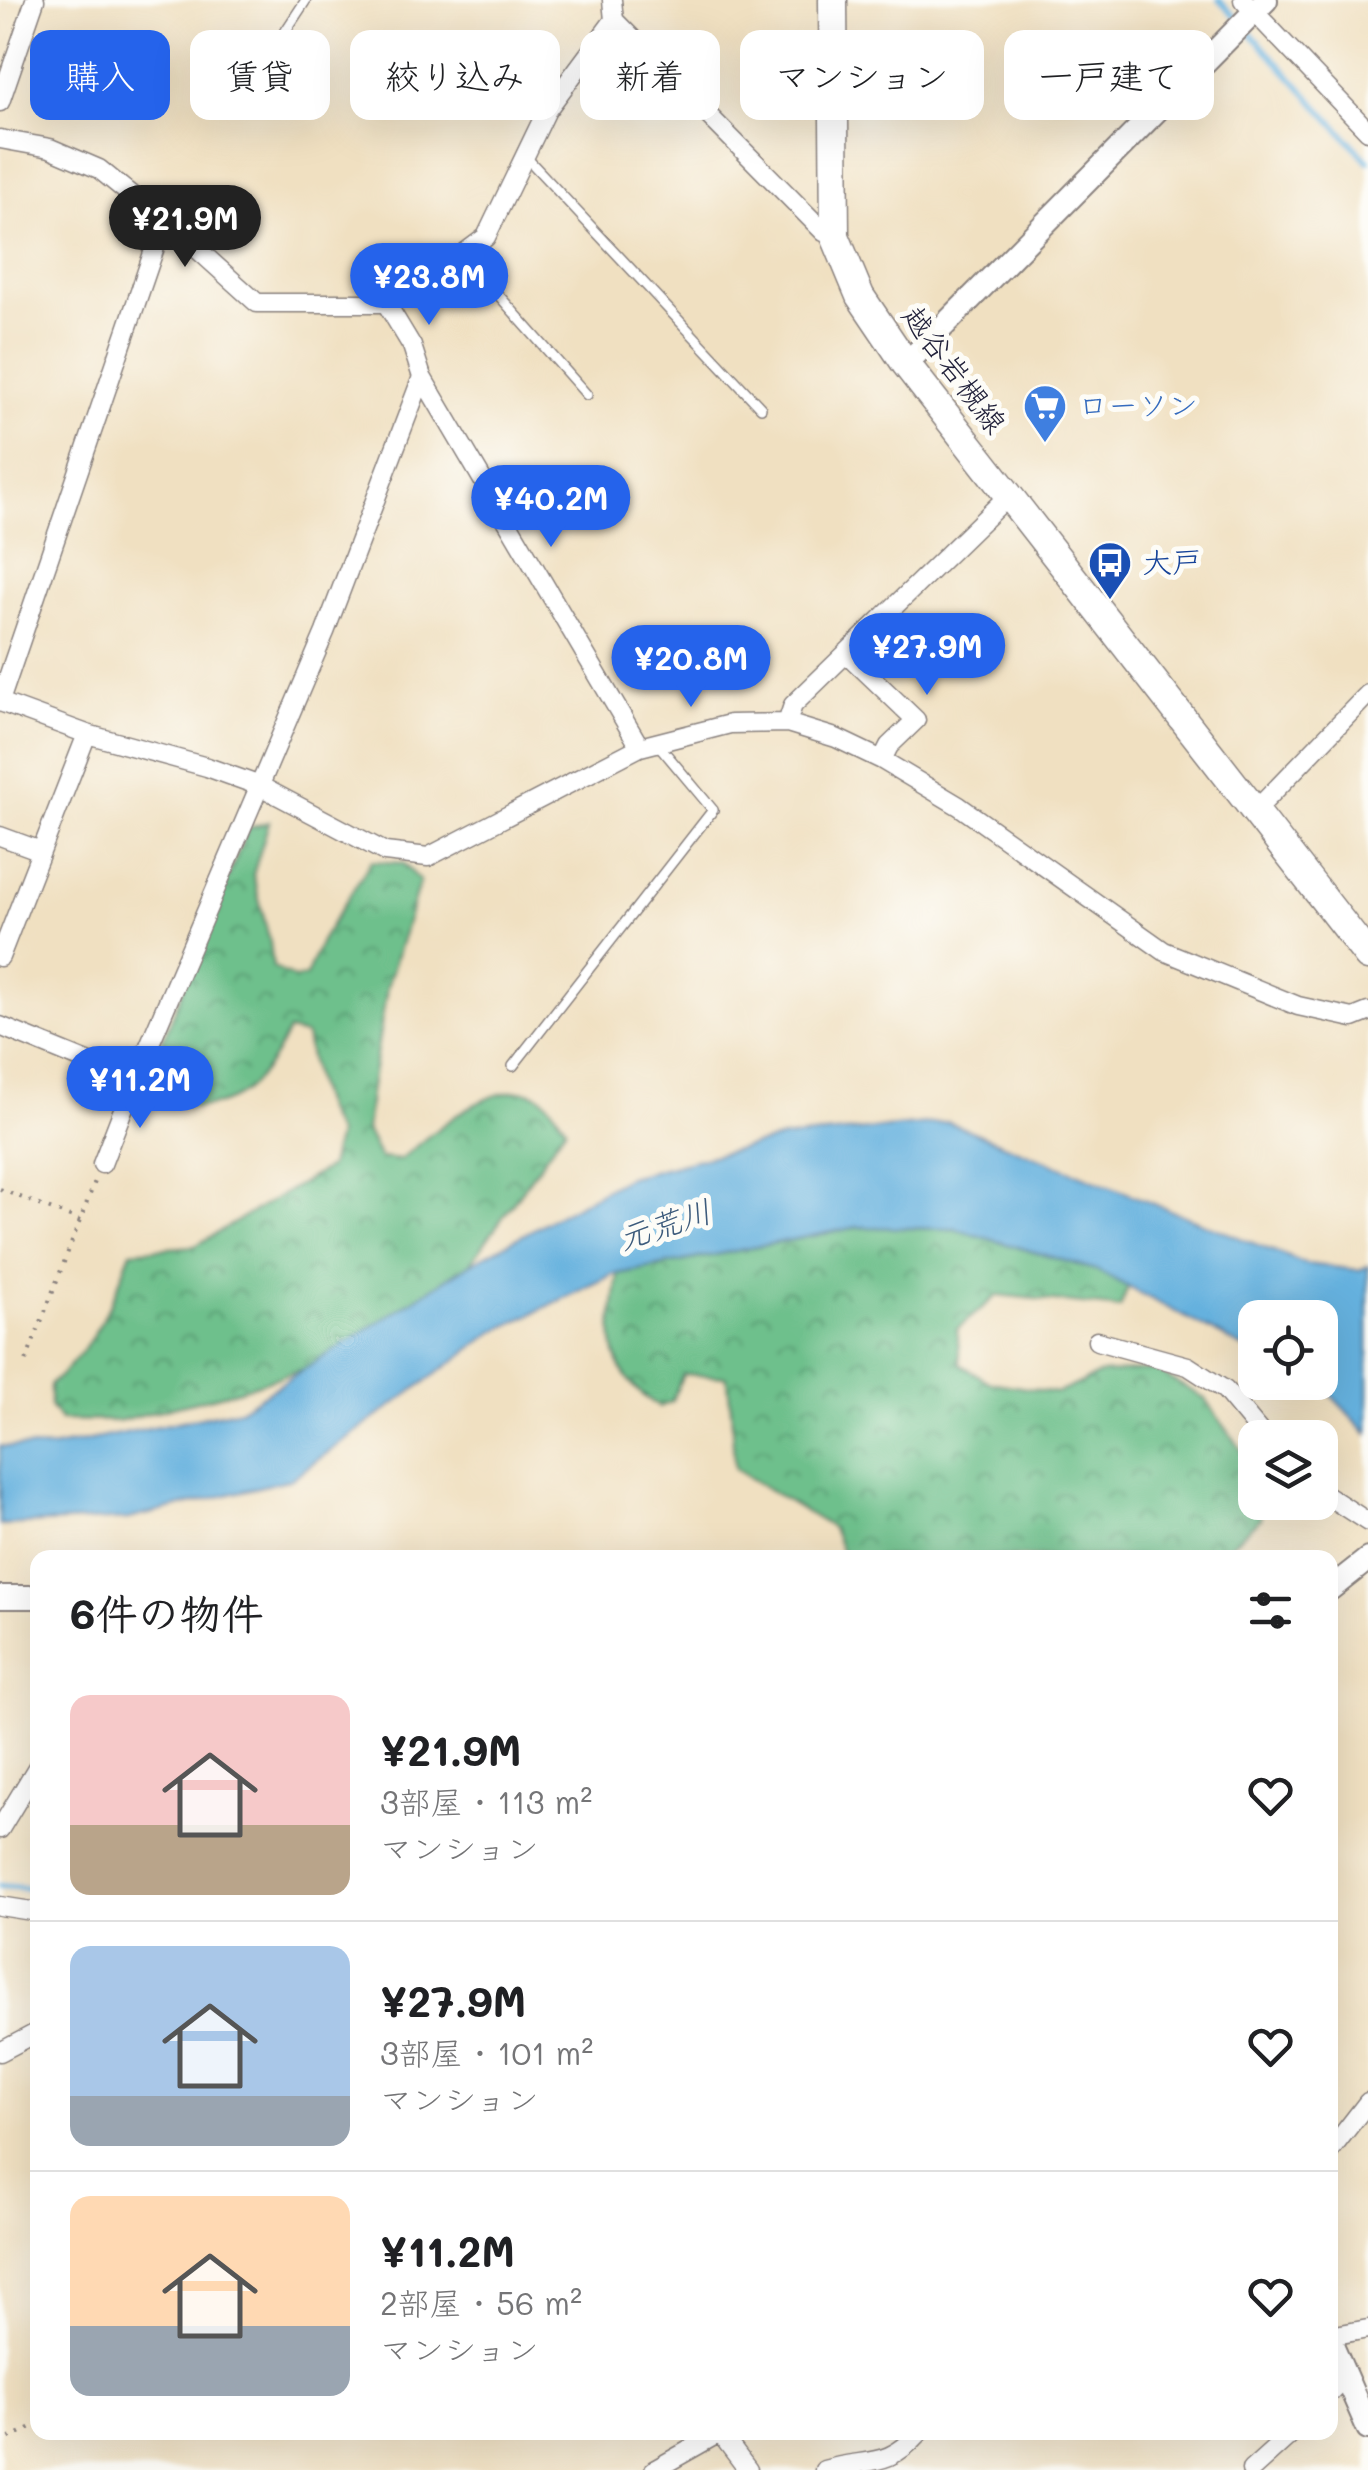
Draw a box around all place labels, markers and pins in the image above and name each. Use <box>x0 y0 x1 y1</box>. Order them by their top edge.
pin: ¥21.9M <box>104 185 266 270</box>
pin: ¥23.8M <box>348 243 510 328</box>
supermarket icon: ローソン <box>1022 383 1068 444</box>
place label: ローソン <box>1078 384 1198 424</box>
pin: ¥40.2M <box>470 465 632 550</box>
bus stop icon: 大戸 <box>1087 540 1133 601</box>
place label: 大戸 <box>1142 541 1202 581</box>
pin: ¥27.9M <box>846 613 1008 698</box>
pin: ¥20.8M <box>610 625 772 710</box>
pin: ¥11.2M <box>59 1046 221 1131</box>

